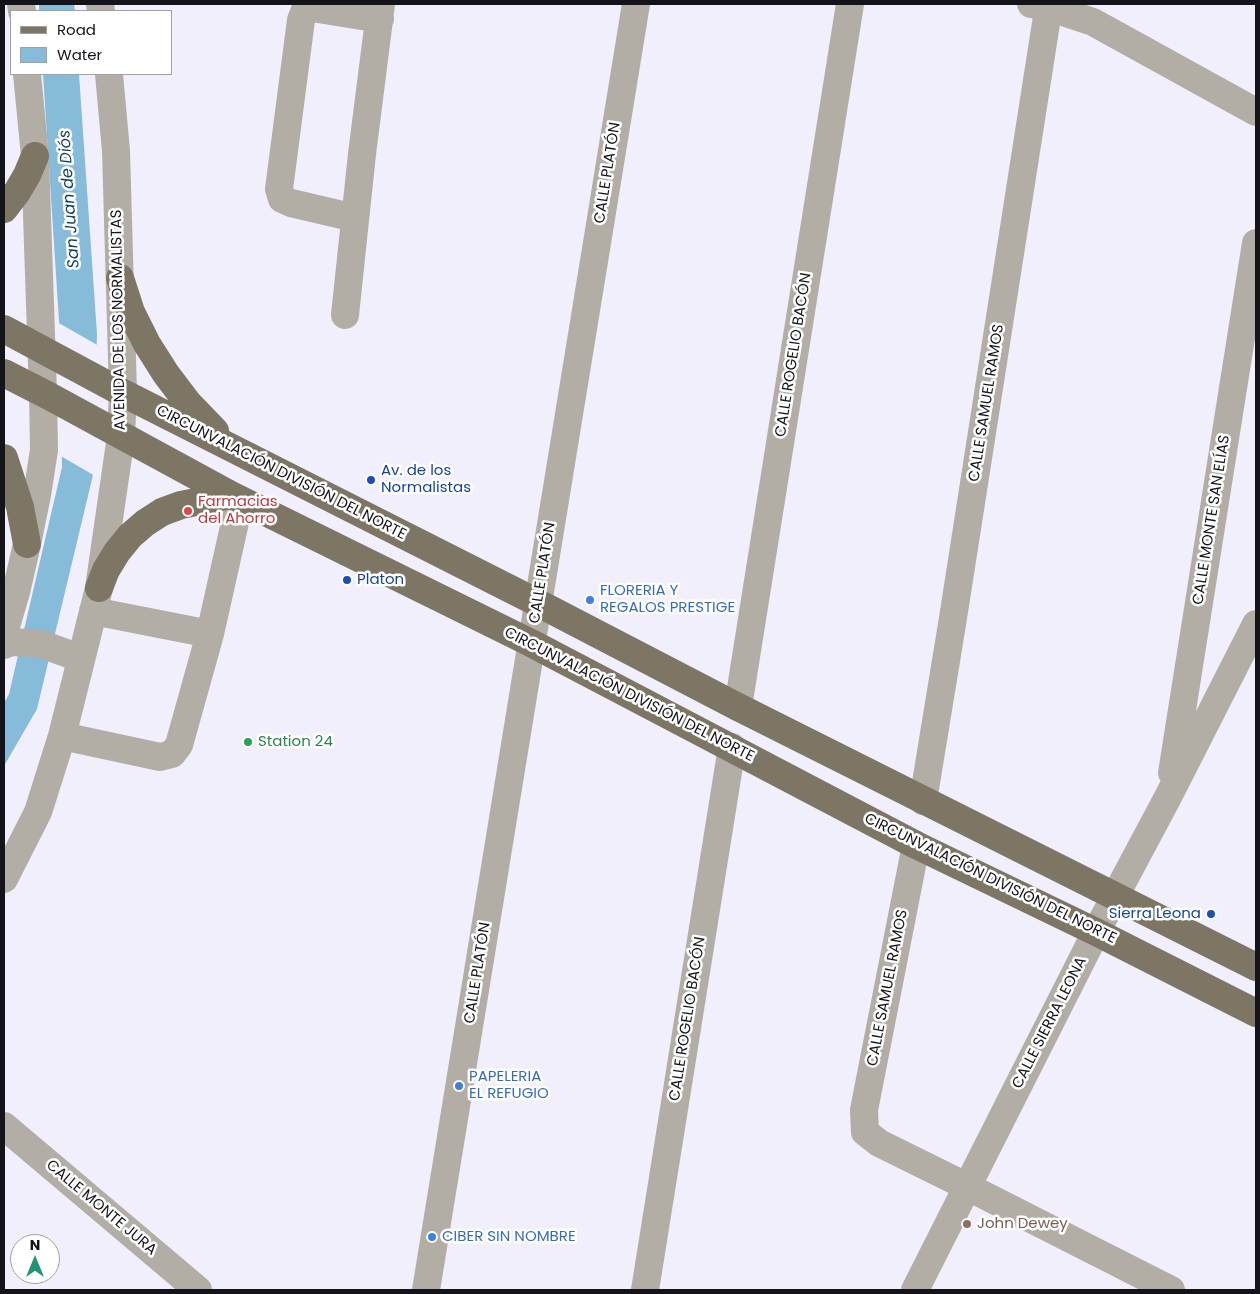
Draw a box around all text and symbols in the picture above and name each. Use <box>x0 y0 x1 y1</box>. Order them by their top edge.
legend <box>10 10 172 75</box>
text: Road <box>57 19 96 40</box>
text: Water <box>57 44 102 65</box>
street label: CALLE PLATÓN <box>591 121 625 225</box>
water label: San Juan de Diós <box>56 129 84 269</box>
street label: AVENIDA DE LOS NORMALISTAS <box>108 209 130 431</box>
street label: CALLE ROGELIO BACÓN <box>772 272 816 438</box>
street label: CALLE SAMUEL RAMOS <box>966 323 1008 483</box>
street label: CIRCUNVALACIÓN DIVISIÓN DEL NORTE <box>153 402 409 544</box>
street label: CALLE MONTE SAN ELÍAS <box>1190 434 1234 606</box>
place label: Av. de los Normalistas <box>381 462 471 497</box>
marker: Av. de los Normalistas <box>365 474 377 486</box>
place label: Farmacias del Ahorro <box>198 493 278 528</box>
marker: Farmacias del Ahorro <box>182 505 194 517</box>
street label: CALLE PLATÓN <box>526 521 560 625</box>
place label: Platon <box>357 571 404 589</box>
marker: Platon <box>341 574 353 586</box>
place label: FLORERIA Y REGALOS PRESTIGE <box>600 582 735 617</box>
marker: FLORERIA Y REGALOS PRESTIGE <box>584 594 596 606</box>
street label: CIRCUNVALACIÓN DIVISIÓN DEL NORTE <box>501 624 757 766</box>
place label: Station 24 <box>258 733 333 751</box>
marker: Station 24 <box>242 736 254 748</box>
street label: CIRCUNVALACIÓN DIVISIÓN DEL NORTE <box>861 810 1119 948</box>
place label: Sierra Leona <box>1109 905 1201 923</box>
street label: CALLE SAMUEL RAMOS <box>864 908 912 1068</box>
marker: Sierra Leona <box>1205 908 1217 920</box>
street label: CALLE PLATÓN <box>461 921 495 1025</box>
street label: CALLE ROGELIO BACÓN <box>666 936 710 1102</box>
street label: CALLE SIERRA LEONA <box>1009 954 1091 1092</box>
place label: PAPELERIA EL REFUGIO <box>469 1068 549 1103</box>
marker: PAPELERIA EL REFUGIO <box>453 1080 465 1092</box>
street label: CALLE MONTE JURA <box>42 1157 160 1259</box>
place label: John Dewey <box>977 1215 1068 1233</box>
marker: John Dewey <box>961 1218 973 1230</box>
place label: CIBER SIN NOMBRE <box>442 1228 576 1246</box>
marker: CIBER SIN NOMBRE <box>426 1231 438 1243</box>
north arrow <box>10 1234 60 1284</box>
text: N <box>30 1235 40 1255</box>

